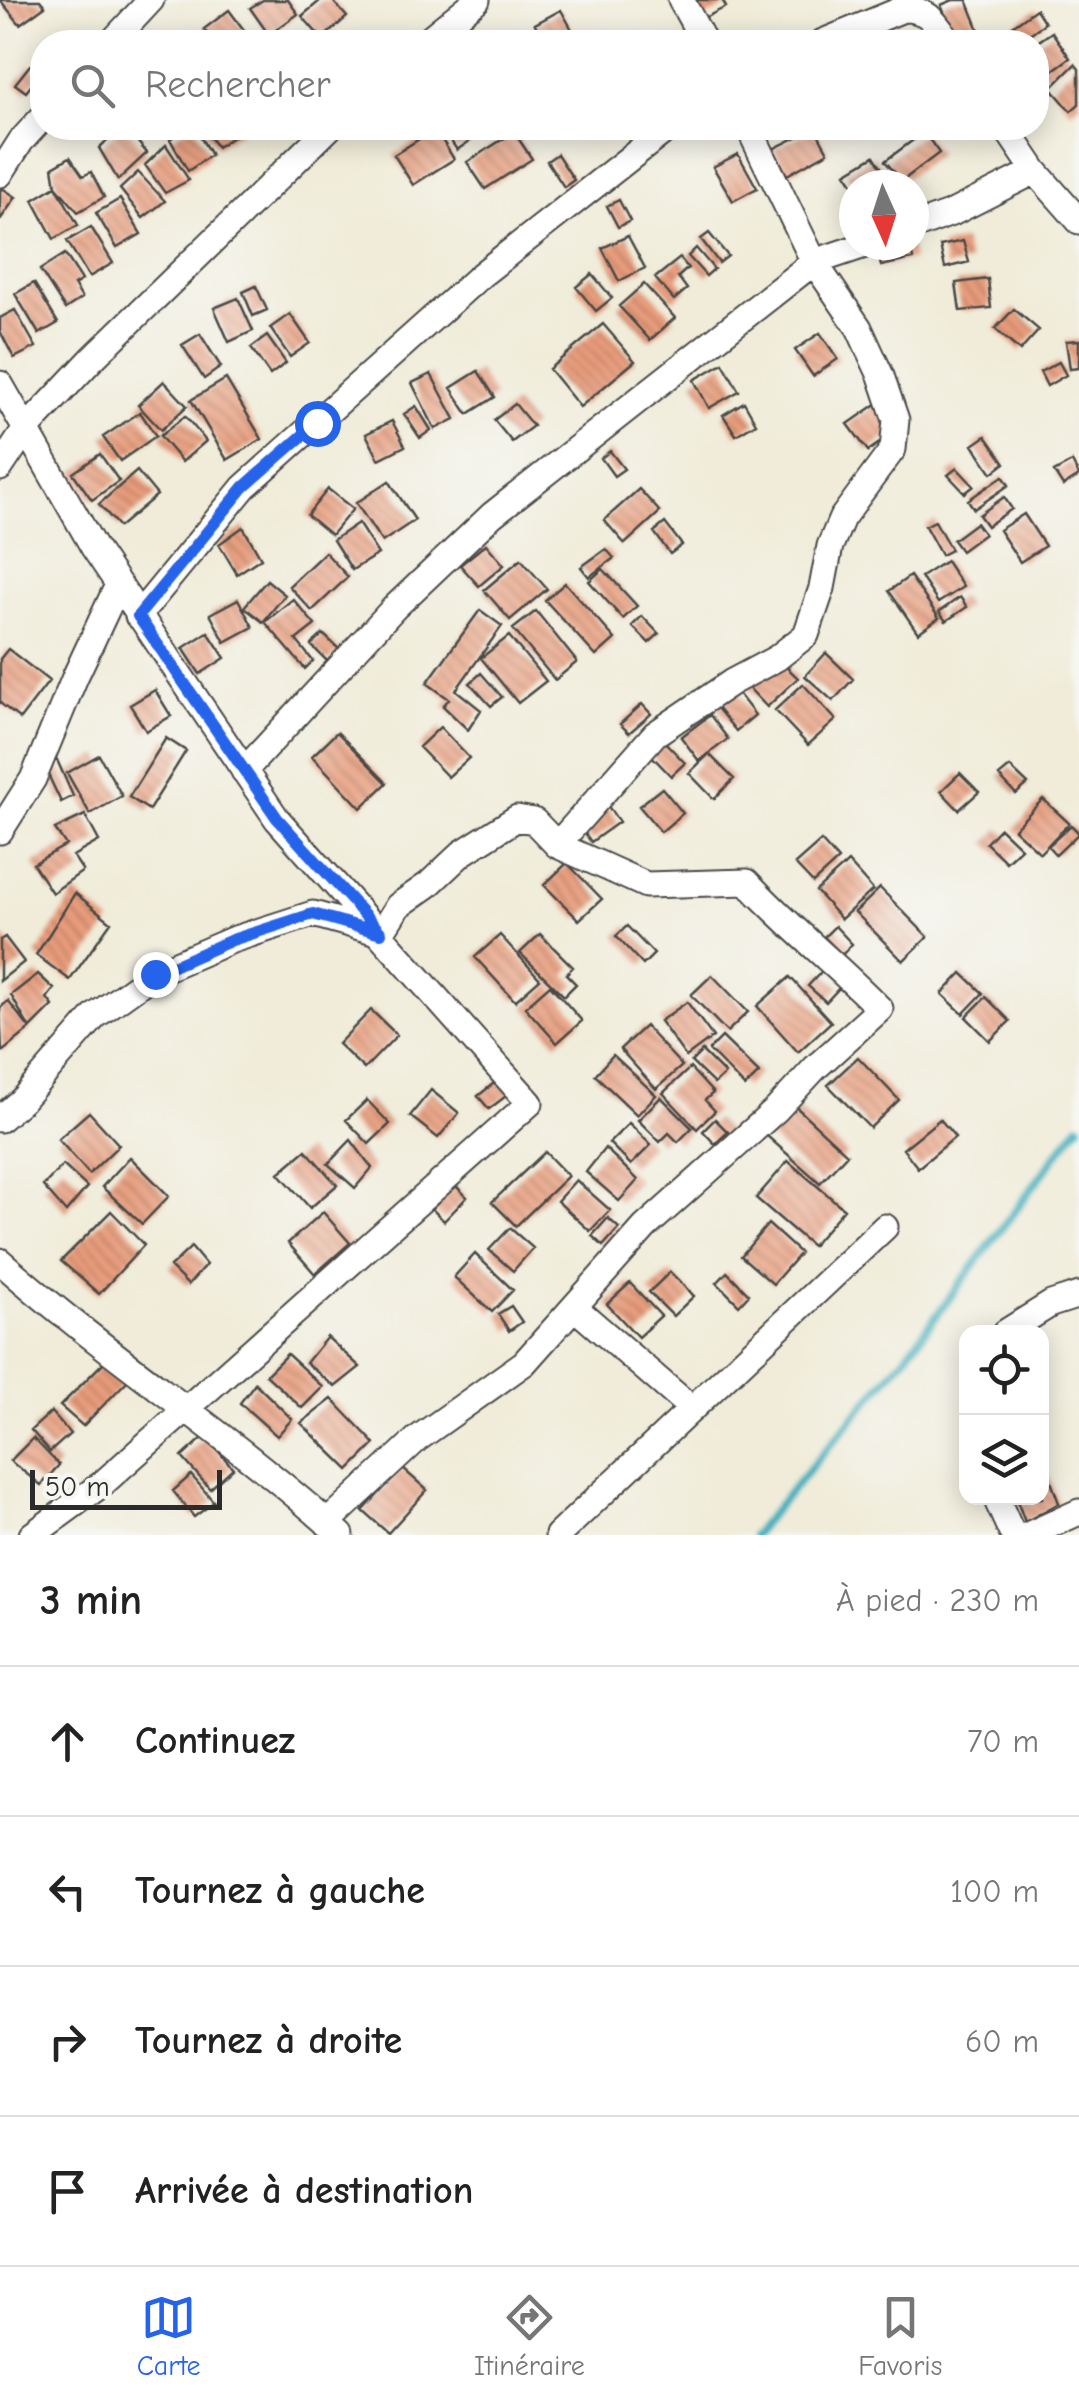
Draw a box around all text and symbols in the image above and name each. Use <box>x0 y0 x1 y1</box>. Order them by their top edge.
search box <box>30 30 1049 140</box>
icon: search <box>65 58 120 113</box>
text: Rechercher <box>145 63 331 107</box>
north arrow <box>839 170 929 260</box>
route start <box>295 401 341 447</box>
route end <box>133 952 179 998</box>
map controls <box>959 1325 1049 1505</box>
button: locate <box>959 1325 1049 1415</box>
button: layers <box>959 1415 1049 1505</box>
scale bar <box>30 1465 222 1510</box>
text: 50 m <box>45 1471 110 1503</box>
text: 3 min <box>40 1576 142 1625</box>
text: À pied · 230 m <box>836 1582 1039 1619</box>
icon: ahead <box>40 1714 95 1769</box>
text: Continuez <box>135 1719 295 1763</box>
text: 70 m <box>967 1723 1039 1760</box>
icon: left <box>40 1864 95 1919</box>
text: Tournez à gauche <box>135 1869 425 1913</box>
text: 100 m <box>950 1873 1039 1910</box>
icon: right <box>40 2014 95 2069</box>
text: Tournez à droite <box>135 2019 402 2063</box>
text: 60 m <box>965 2023 1039 2060</box>
icon: arrive <box>40 2164 95 2219</box>
text: Arrivée à destination <box>135 2169 473 2213</box>
tab: Carte <box>137 2290 201 2382</box>
tab: Itinéraire <box>474 2290 585 2382</box>
tab: Favoris <box>858 2290 942 2382</box>

